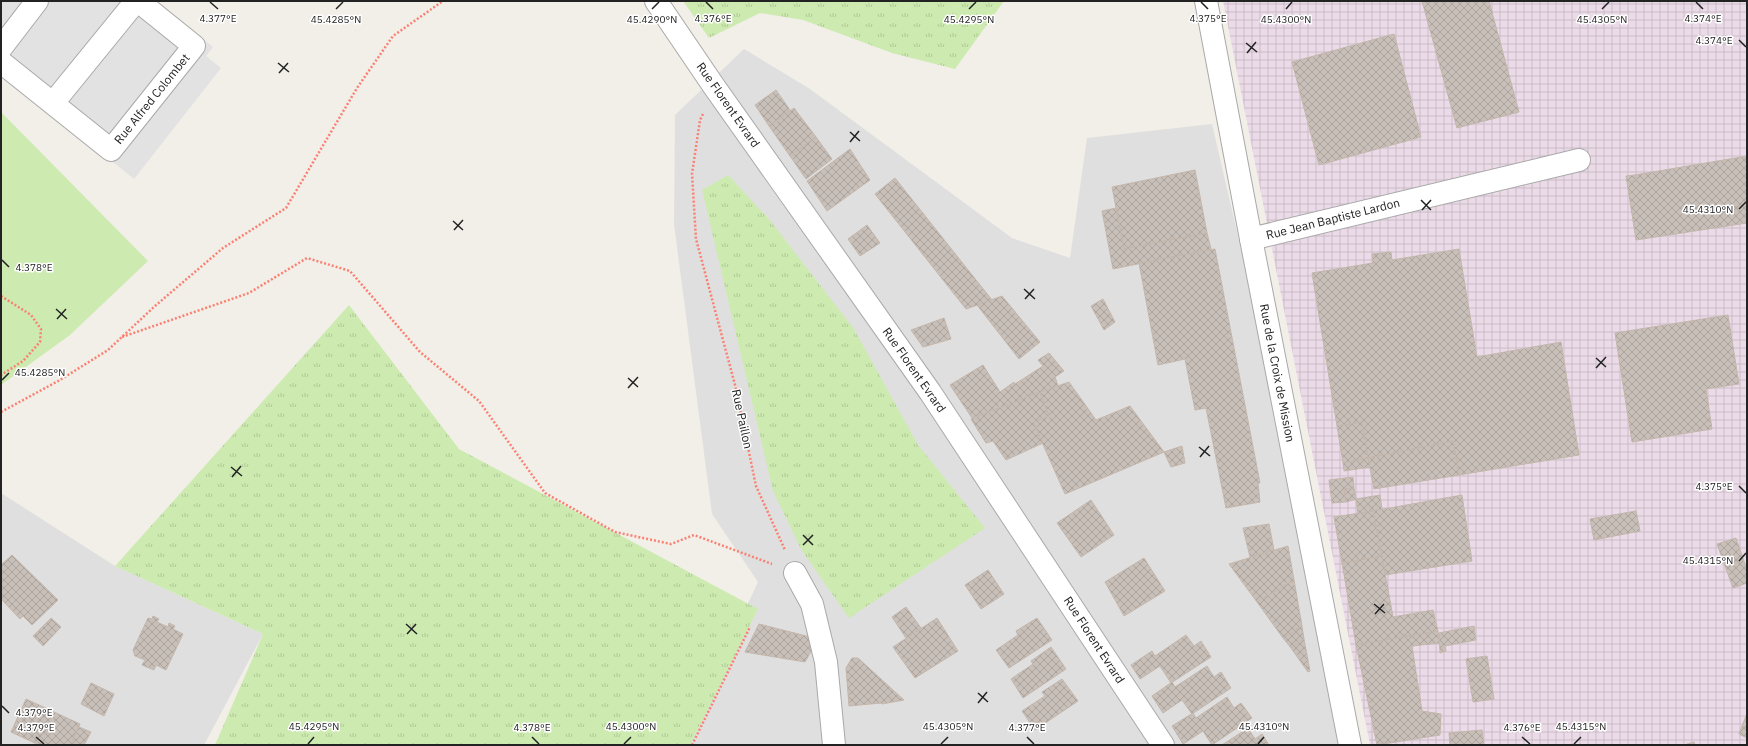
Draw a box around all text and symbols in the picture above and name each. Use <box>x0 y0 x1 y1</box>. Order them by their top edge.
text: 4.377°E <box>199 12 237 25</box>
text: 4.376°E <box>694 12 732 25</box>
text: 4.375°E <box>1189 12 1227 25</box>
text: 4.374°E <box>1684 12 1722 25</box>
text: 45.4285°N <box>311 13 361 26</box>
text: 45.4290°N <box>627 13 677 26</box>
text: 45.4295°N <box>944 13 994 26</box>
text: 45.4300°N <box>1261 13 1311 26</box>
text: 45.4305°N <box>1577 13 1627 26</box>
text: 4.374°E <box>1695 34 1733 47</box>
street label: Rue Alfred Colombet <box>111 50 193 147</box>
street label: Rue Florent Evrard <box>693 59 763 150</box>
street label: Rue Jean Baptiste Lardon <box>1264 195 1401 242</box>
text: 45.4310°N <box>1683 203 1733 216</box>
text: 4.378°E <box>15 261 53 274</box>
street label: Rue de la Croix de Mission <box>1257 303 1298 443</box>
street label: Rue Florent Evrard <box>879 324 949 415</box>
text: 45.4285°N <box>15 366 65 379</box>
street label: Rue Paillon <box>729 388 756 450</box>
text: 4.375°E <box>1695 480 1733 493</box>
text: 45.4315°N <box>1683 554 1733 567</box>
street label: Rue Florent Evrard <box>1061 594 1128 686</box>
text: 4.379°E <box>15 706 53 719</box>
text: 45.4295°N <box>289 720 339 733</box>
text: 45.4300°N <box>606 720 656 733</box>
text: 45.4305°N <box>923 720 973 733</box>
text: 45.4310°N <box>1239 720 1289 733</box>
text: 45.4315°N <box>1556 720 1606 733</box>
text: 4.379°E <box>17 721 55 734</box>
text: 4.378°E <box>513 721 551 734</box>
text: 4.377°E <box>1008 721 1046 734</box>
text: 4.376°E <box>1503 721 1541 734</box>

